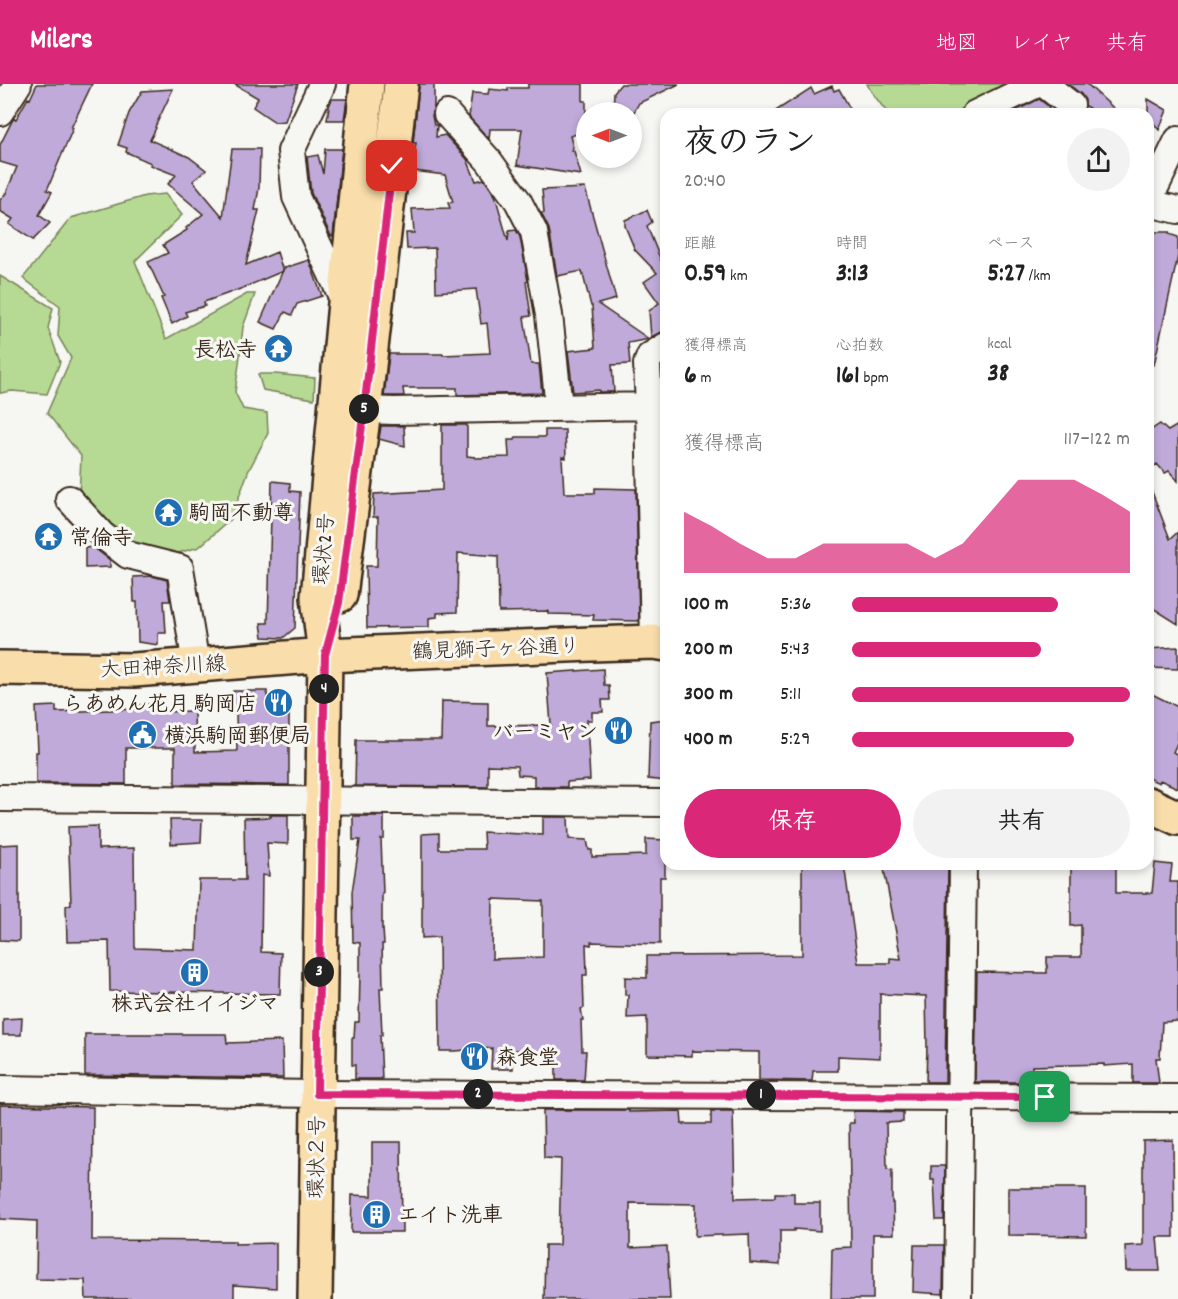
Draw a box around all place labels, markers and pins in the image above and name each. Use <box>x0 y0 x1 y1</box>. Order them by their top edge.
pin <box>366 140 417 191</box>
temple icon: 長松寺 <box>262 333 294 365</box>
place label: 長松寺 <box>194 337 257 367</box>
pin: 5 <box>349 394 379 424</box>
temple icon: 駒岡不動尊 <box>152 496 184 528</box>
place label: 駒岡不動尊 <box>189 500 294 530</box>
temple icon: 常倫寺 <box>33 521 65 553</box>
place label: 常倫寺 <box>70 525 133 555</box>
pin: 4 <box>309 674 339 704</box>
restaurant icon: らあめん花月 駒岡店 <box>262 687 294 719</box>
place label: らあめん花月 駒岡店 <box>63 691 257 721</box>
restaurant icon: バーミヤン <box>603 715 635 747</box>
public building icon: 横浜駒岡郵便局 <box>127 719 159 751</box>
place label: バーミヤン <box>493 719 598 749</box>
place label: 横浜駒岡郵便局 <box>164 723 311 753</box>
building icon: 株式会社イイジマ <box>179 956 211 988</box>
pin: 3 <box>304 957 334 987</box>
place label: 株式会社イイジマ <box>111 991 279 1021</box>
restaurant icon: 森食堂 <box>459 1041 491 1073</box>
place label: 森食堂 <box>496 1045 559 1075</box>
pin <box>1019 1071 1070 1122</box>
pin: 2 <box>463 1079 493 1109</box>
pin: 1 <box>746 1080 776 1110</box>
building icon: エイト洗車 <box>361 1198 393 1230</box>
place label: エイト洗車 <box>398 1202 503 1232</box>

